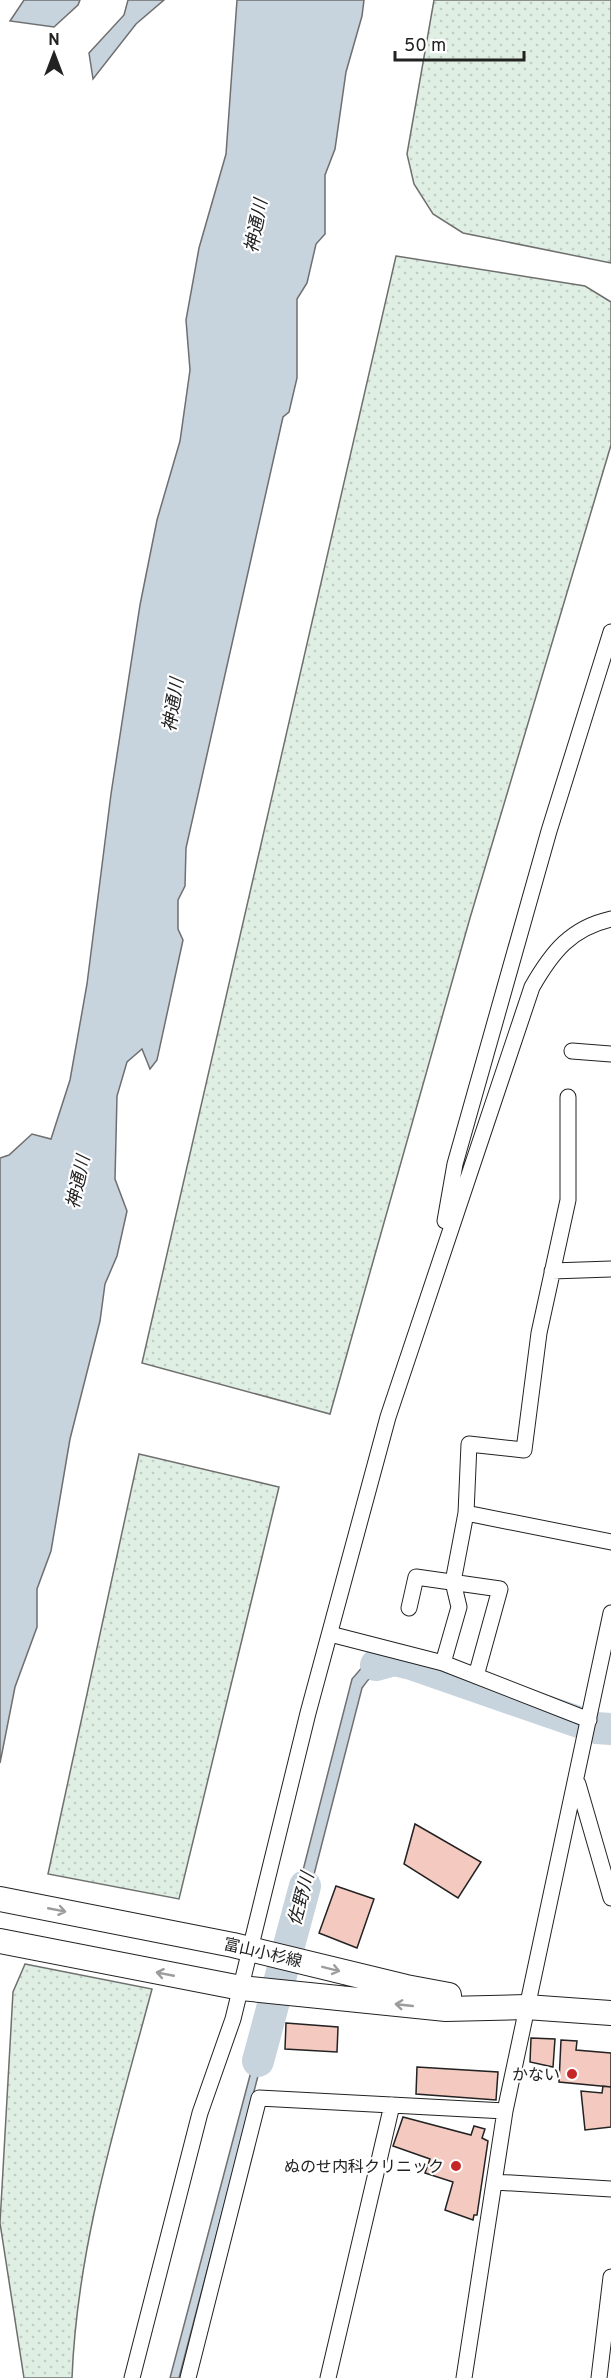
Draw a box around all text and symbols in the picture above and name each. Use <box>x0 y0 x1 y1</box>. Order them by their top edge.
north arrow <box>24 24 84 84</box>
scale bar <box>395 24 524 62</box>
text: N <box>48 31 60 51</box>
text: 50 m <box>404 35 446 58</box>
water label: 神通川 <box>241 196 274 255</box>
water label: 神通川 <box>159 675 190 734</box>
water label: 神通川 <box>63 1152 97 1211</box>
water label: 佐野川 <box>284 1868 321 1928</box>
one-way arrow <box>47 1905 67 1916</box>
street label: 富山小杉線 <box>221 1935 304 1973</box>
one-way arrow <box>321 1963 340 1975</box>
one-way arrow <box>156 1967 175 1979</box>
one-way arrow <box>395 1999 415 2010</box>
place label: かない <box>512 2066 560 2086</box>
marker: かない <box>565 2067 579 2081</box>
place label: ぬのせ内科クリニック <box>284 2158 444 2178</box>
marker: ぬのせ内科クリニック <box>449 2159 463 2173</box>

